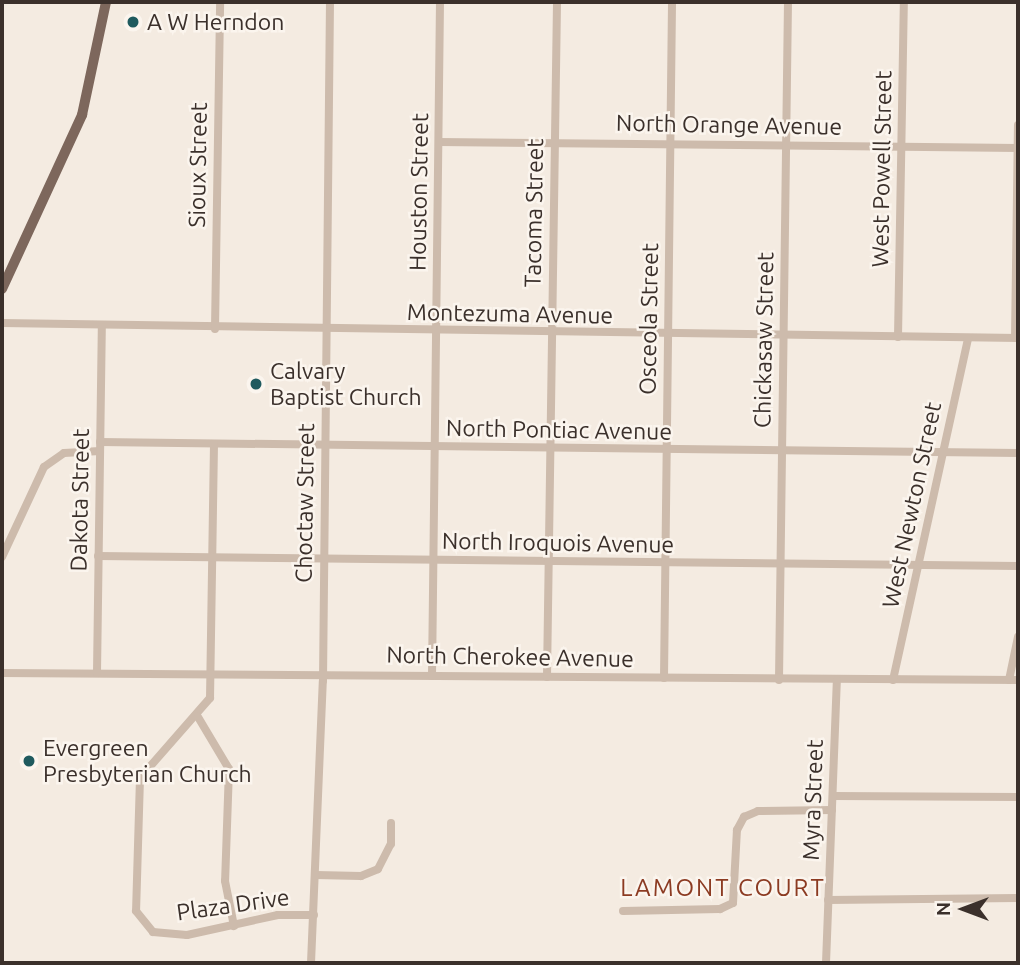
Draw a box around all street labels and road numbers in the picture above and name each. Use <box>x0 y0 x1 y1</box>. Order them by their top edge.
street label: West Powell Street <box>866 70 898 268</box>
street label: Sioux Street <box>183 102 213 228</box>
street label: North Orange Avenue <box>616 109 842 141</box>
street label: Houston Street <box>404 113 434 271</box>
street label: Tacoma Street <box>519 138 549 288</box>
street label: Osceola Street <box>634 243 664 395</box>
street label: Chickasaw Street <box>749 252 779 428</box>
street label: Montezuma Avenue <box>407 298 613 330</box>
street label: West Newton Street <box>877 399 947 611</box>
street label: North Pontiac Avenue <box>446 414 672 446</box>
street label: Choctaw Street <box>290 423 320 583</box>
street label: Dakota Street <box>65 428 95 572</box>
street label: North Iroquois Avenue <box>442 527 674 559</box>
street label: North Cherokee Avenue <box>386 641 634 673</box>
street label: Myra Street <box>797 739 829 861</box>
street label: Plaza Drive <box>175 883 291 927</box>

